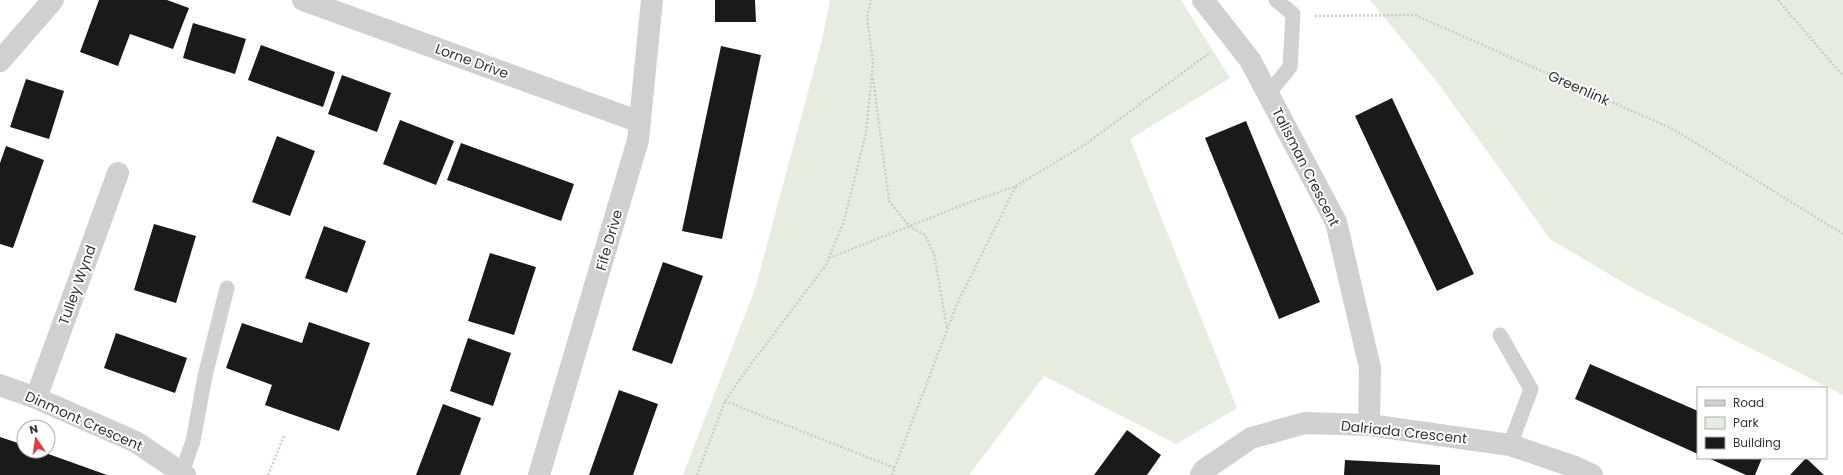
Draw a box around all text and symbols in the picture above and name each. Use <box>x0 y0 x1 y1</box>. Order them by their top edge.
street label: Lorne Drive <box>433 38 512 84</box>
street label: Greenlink <box>1545 66 1614 111</box>
street label: Talisman Crescent <box>1267 104 1345 230</box>
street label: Fife Drive <box>591 207 627 273</box>
street label: Tulley Wynd <box>53 242 101 328</box>
street label: Dinmont Crescent <box>22 386 146 456</box>
legend <box>1697 387 1827 459</box>
text: Road <box>1733 394 1764 411</box>
text: Park <box>1733 414 1760 431</box>
street label: Dalriada Crescent <box>1340 415 1468 449</box>
north arrow <box>16 419 56 459</box>
text: N <box>28 421 40 438</box>
text: Building <box>1733 434 1781 451</box>

